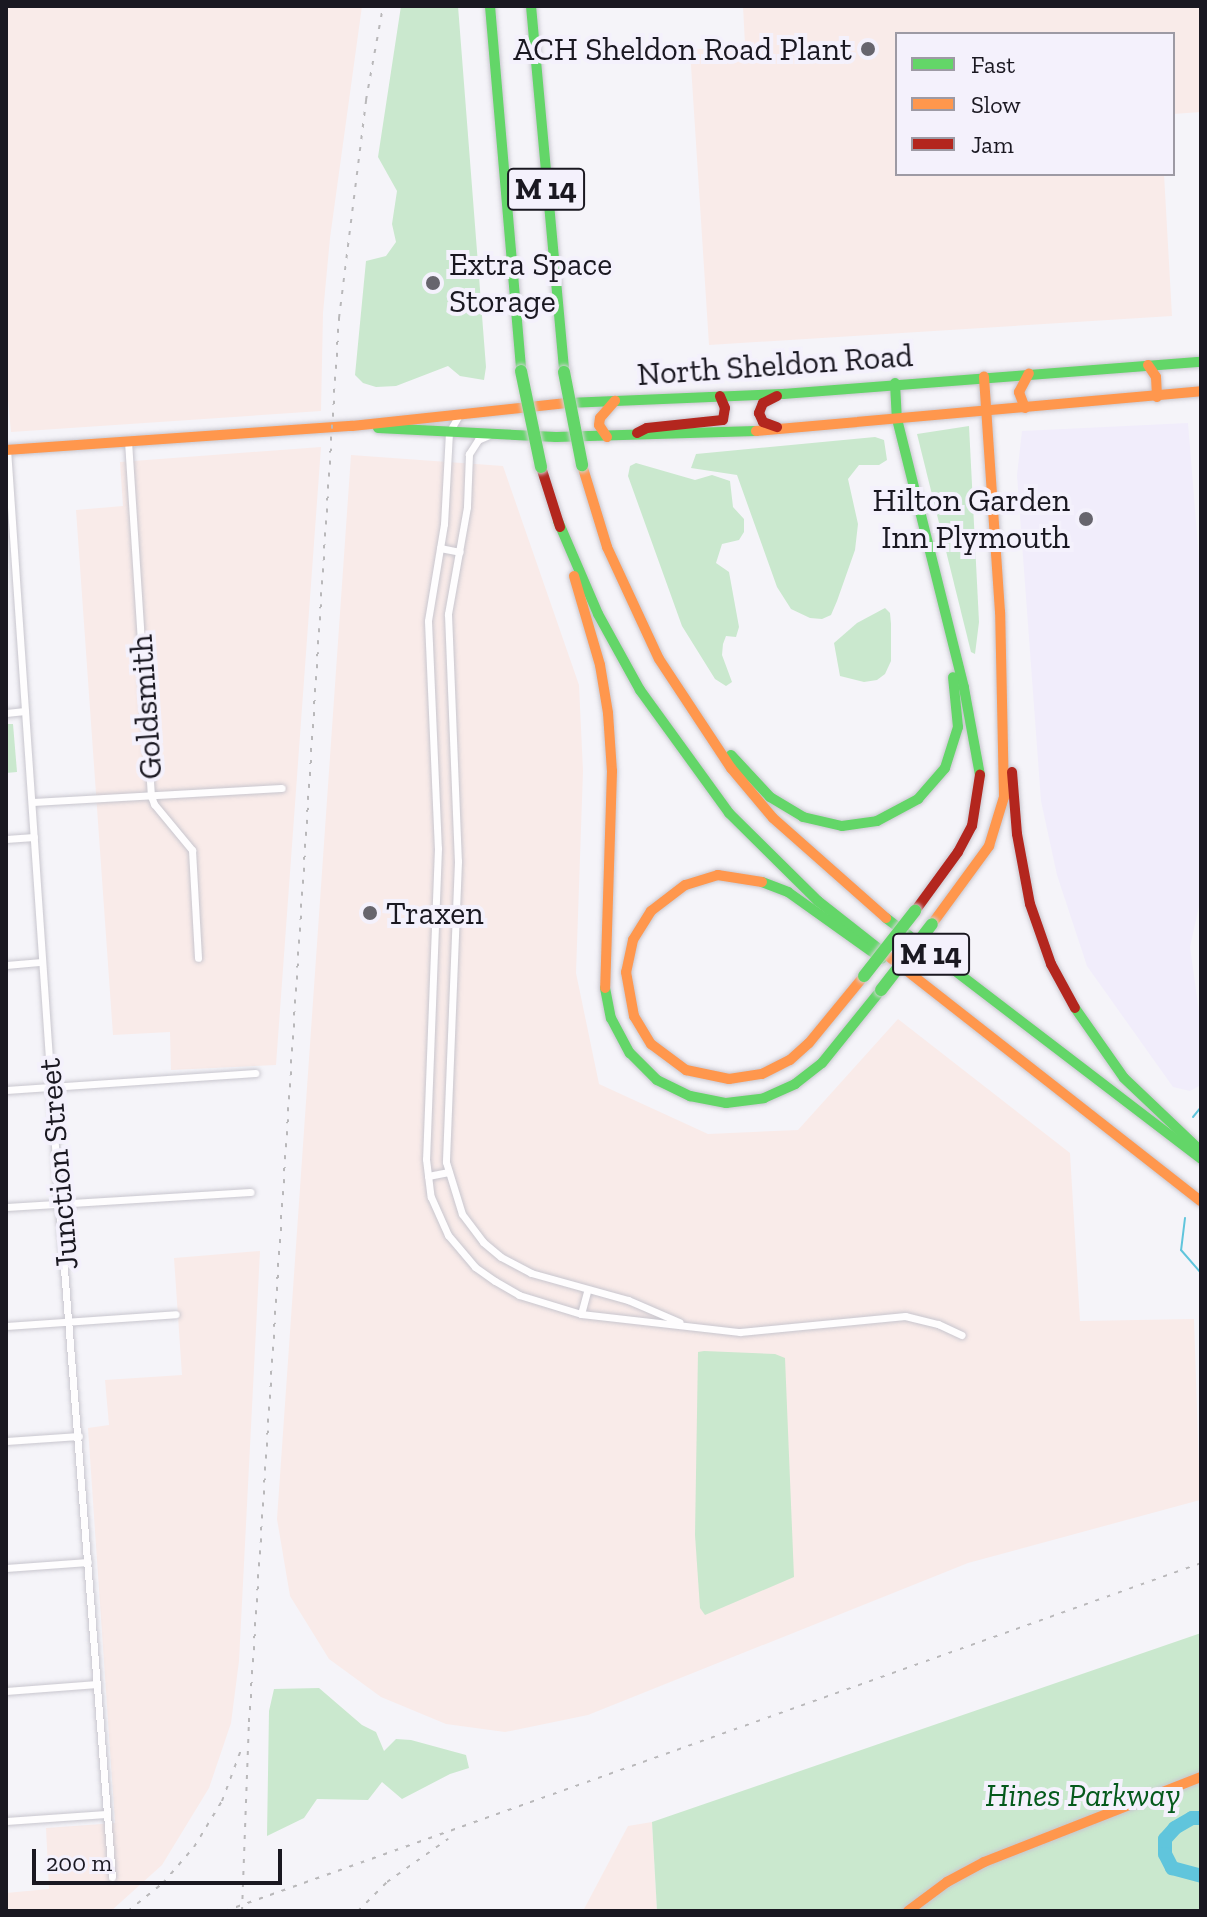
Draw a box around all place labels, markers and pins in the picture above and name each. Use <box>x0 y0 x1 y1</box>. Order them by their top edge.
place label: ACH Sheldon Road Plant <box>513 30 852 68</box>
marker: ACH Sheldon Road Plant <box>859 40 877 58</box>
place label: Extra Space Storage <box>449 246 612 321</box>
marker: Extra Space Storage <box>424 274 442 292</box>
place label: Hilton Garden Inn Plymouth <box>873 482 1070 557</box>
marker: Hilton Garden Inn Plymouth <box>1077 510 1095 528</box>
place label: Traxen <box>386 894 484 932</box>
marker: Traxen <box>361 904 379 922</box>

